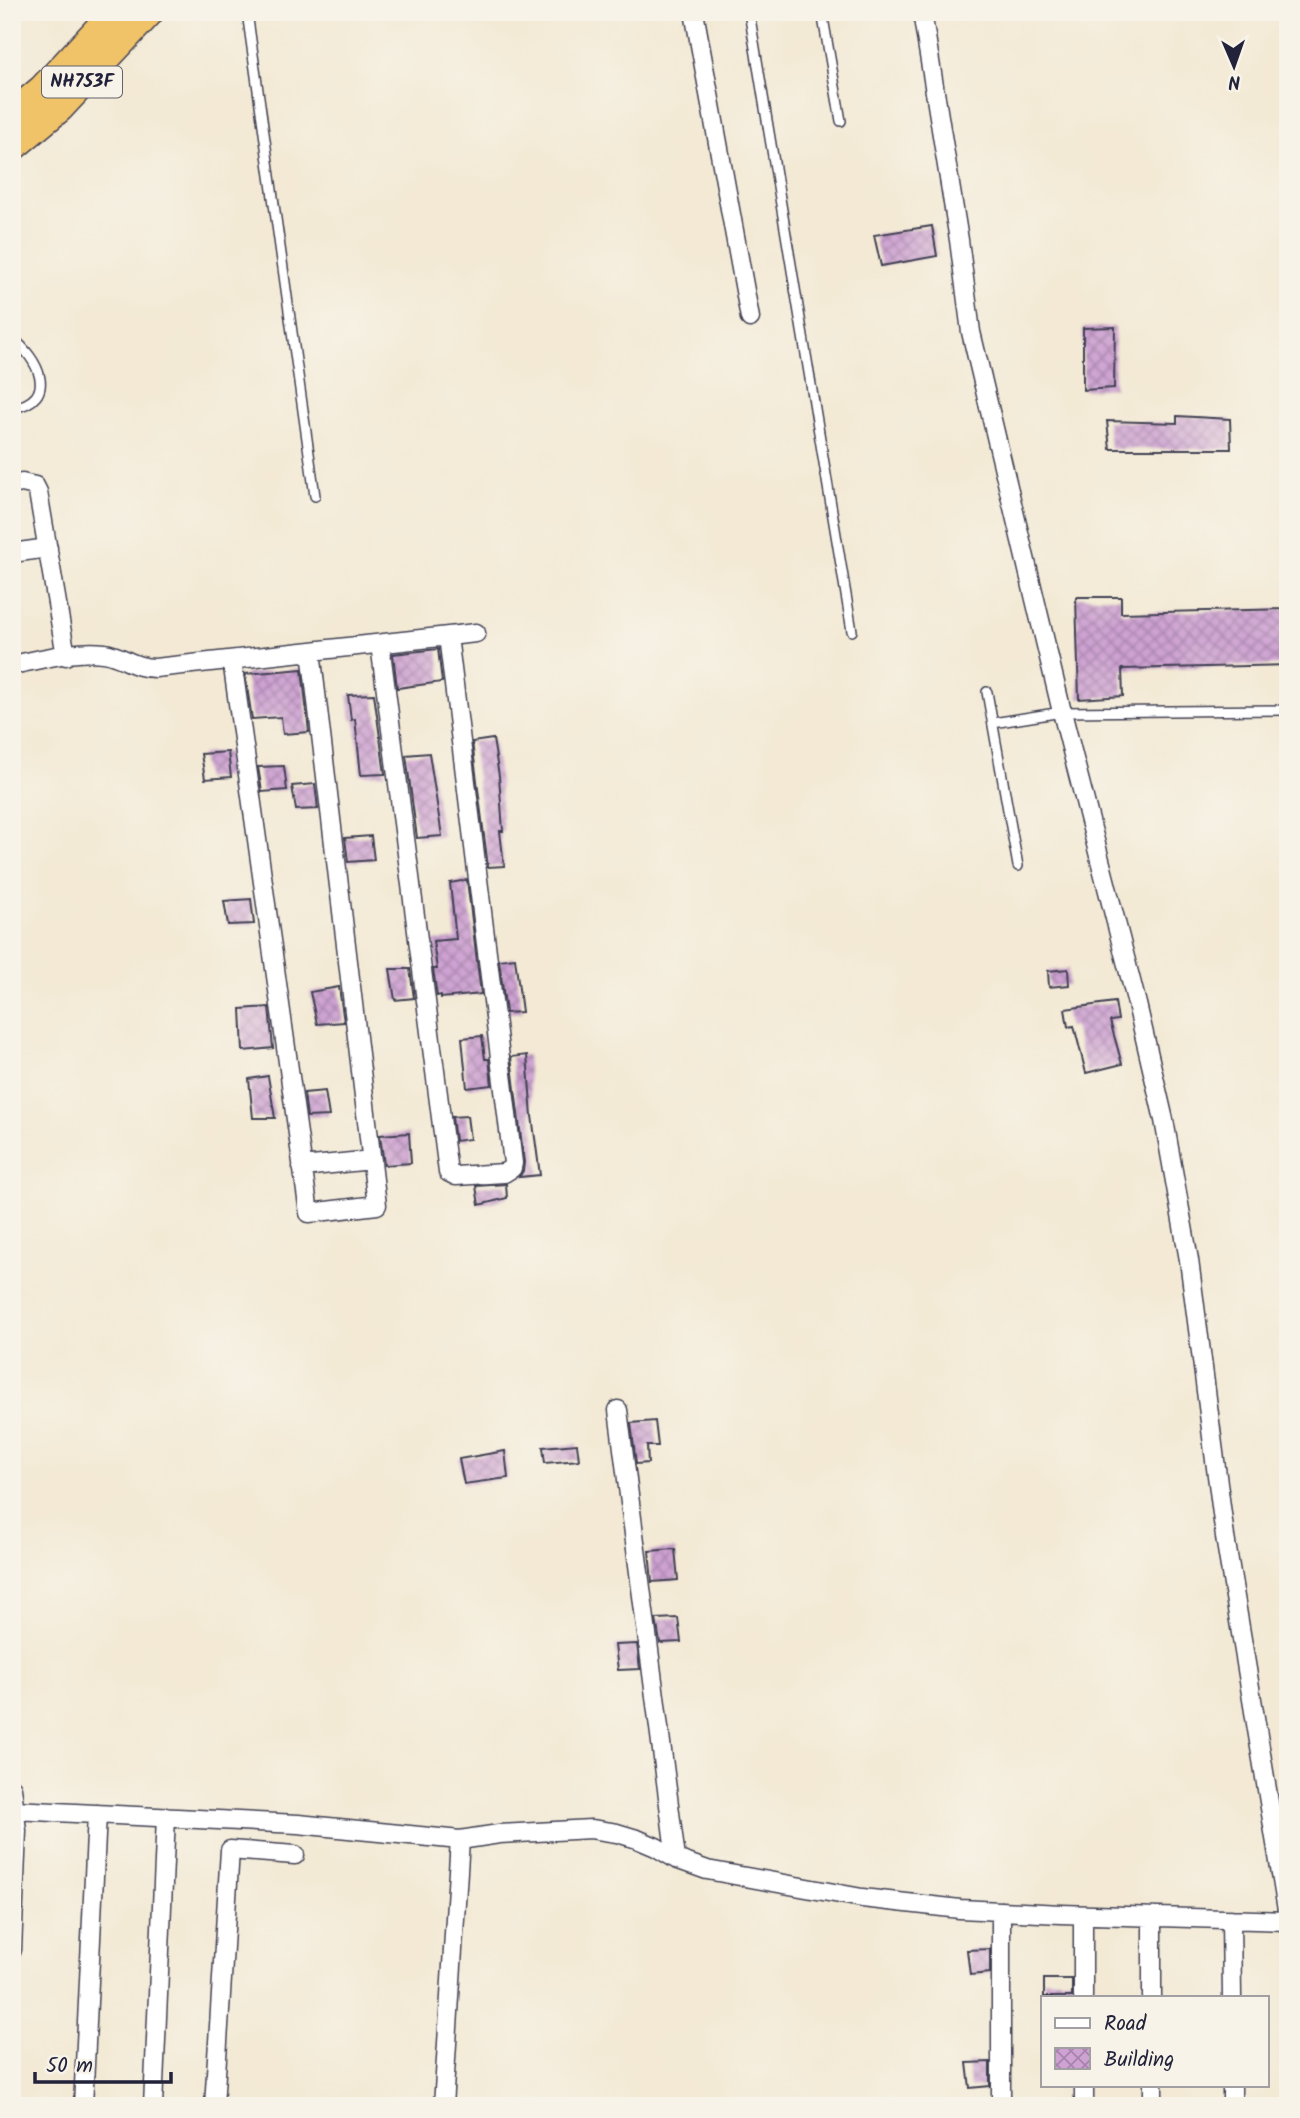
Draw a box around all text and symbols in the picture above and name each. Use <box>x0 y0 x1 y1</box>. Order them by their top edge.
north arrow <box>1198 32 1268 102</box>
road number: NH753F <box>42 66 122 97</box>
text: N <box>1228 66 1241 96</box>
legend <box>1041 1996 1268 2086</box>
text: Road <box>1104 2008 1147 2041</box>
scale bar <box>35 2041 172 2085</box>
text: Building <box>1104 2044 1174 2077</box>
text: 50 m <box>46 2050 93 2083</box>

